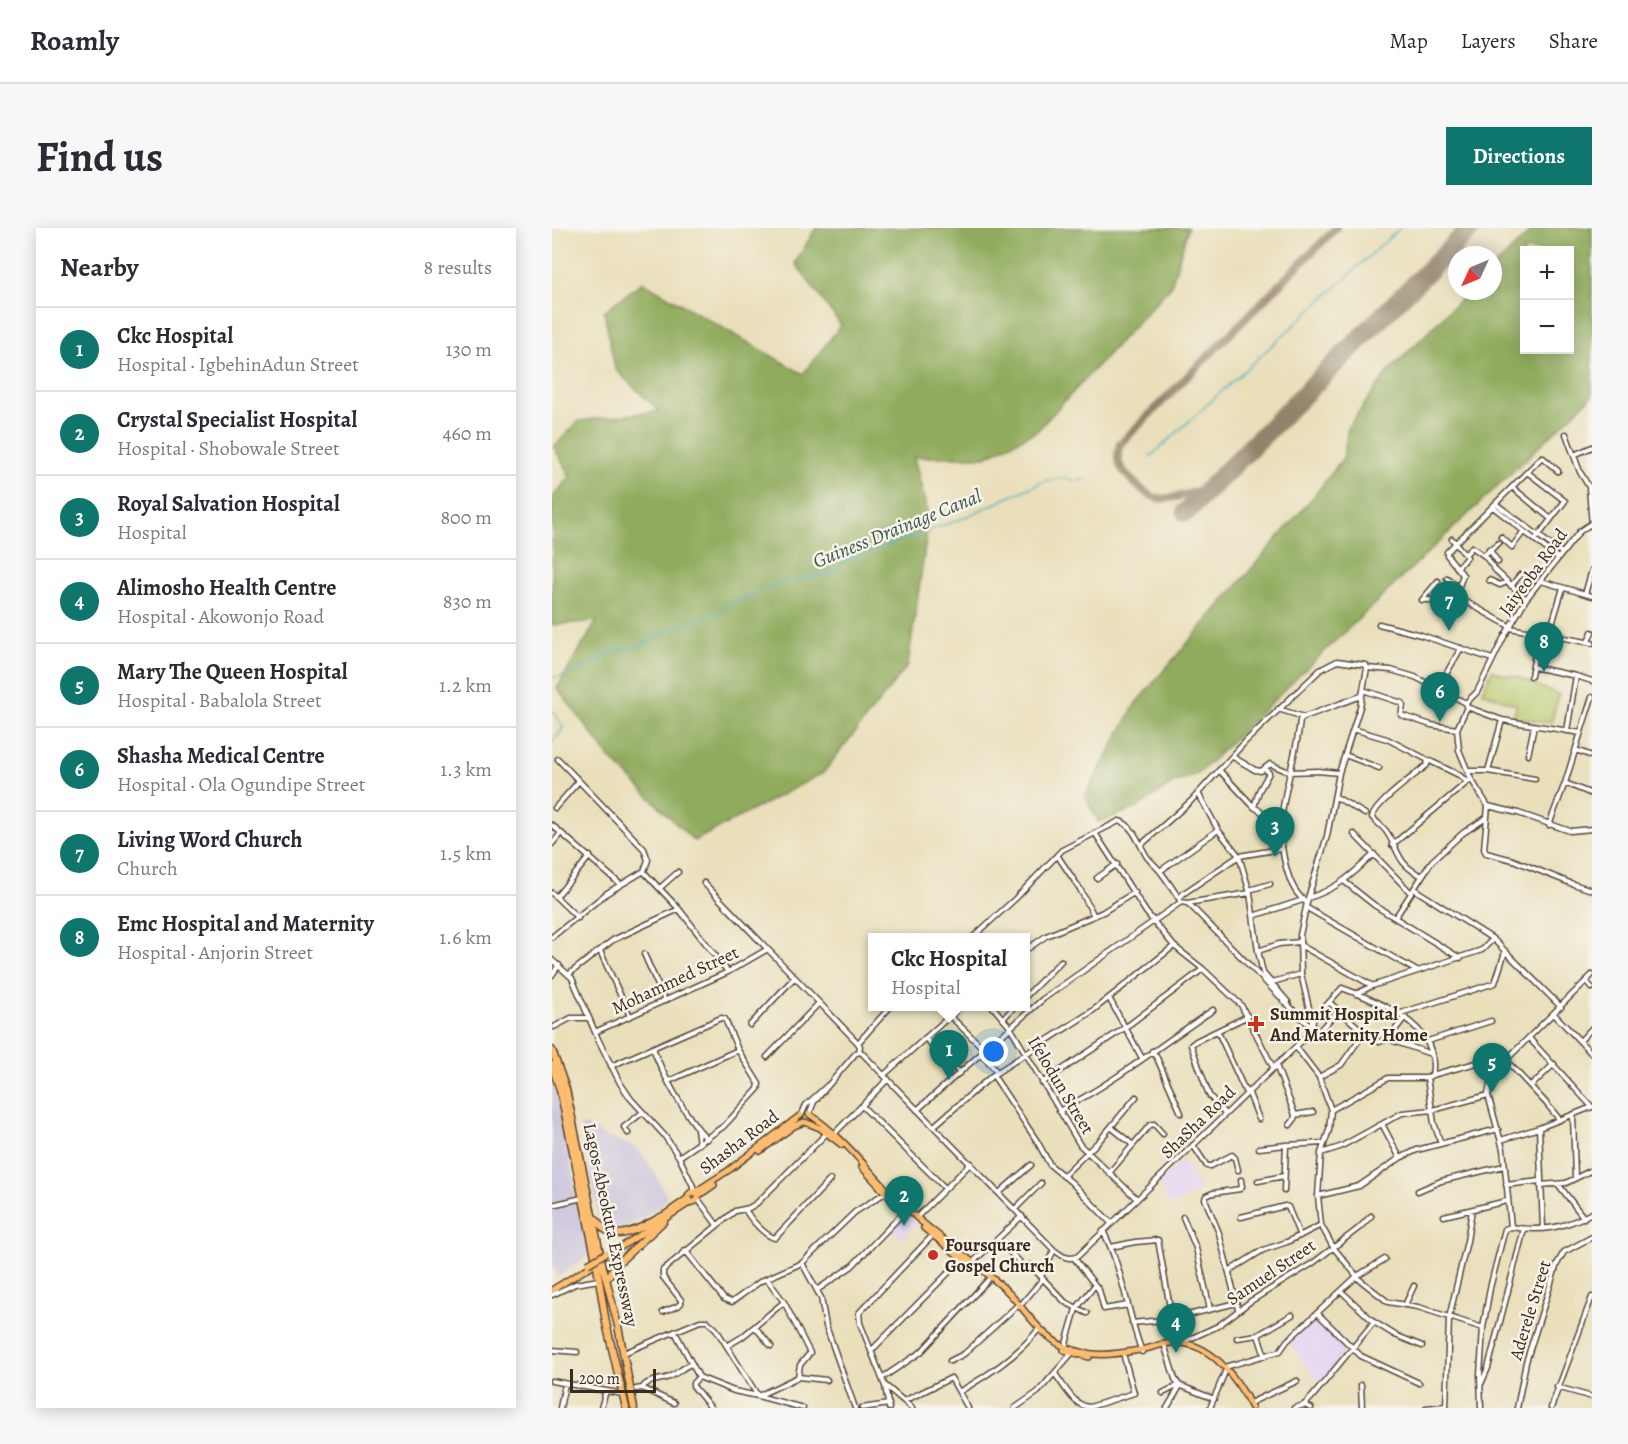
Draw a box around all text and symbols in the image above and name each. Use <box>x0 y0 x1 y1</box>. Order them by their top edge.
text: Roamly <box>30 22 119 60</box>
text: Map <box>1389 27 1428 55</box>
text: Layers <box>1461 27 1516 55</box>
text: Share <box>1549 27 1598 55</box>
button: Directions <box>1446 127 1592 185</box>
text: Find us <box>36 128 163 185</box>
north arrow <box>1448 246 1502 300</box>
map controls <box>1520 246 1574 354</box>
button: + <box>1520 246 1574 300</box>
text: Nearby <box>60 250 139 285</box>
text: 8 results <box>424 254 492 281</box>
button: − <box>1520 300 1574 354</box>
text: Ckc Hospital <box>117 321 233 351</box>
text: 1 <box>76 336 83 363</box>
text: 130 m <box>446 336 492 363</box>
text: Hospital · IgbehinAdun Street <box>117 351 359 378</box>
text: Crystal Specialist Hospital <box>117 405 357 435</box>
text: 2 <box>75 420 84 447</box>
text: 460 m <box>442 420 492 447</box>
text: Hospital · Shobowale Street <box>117 435 339 462</box>
water label: Guiness Drainage Canal <box>809 482 986 575</box>
text: Royal Salvation Hospital <box>117 489 340 519</box>
text: 3 <box>75 504 84 531</box>
text: 800 m <box>440 504 492 531</box>
text: Hospital <box>117 519 187 546</box>
street label: Jaiyeoba Road <box>1493 523 1573 620</box>
text: Alimosho Health Centre <box>117 573 336 603</box>
pin: 7 <box>1430 582 1468 631</box>
text: 4 <box>75 588 84 615</box>
text: 830 m <box>443 588 492 615</box>
text: Hospital · Akowonjo Road <box>117 603 324 630</box>
pin: 8 <box>1524 622 1564 672</box>
text: Mary The Queen Hospital <box>117 657 348 687</box>
text: 5 <box>75 672 84 699</box>
text: 1.2 km <box>439 672 492 699</box>
pin: 6 <box>1420 672 1460 722</box>
text: Hospital · Babalola Street <box>117 687 321 714</box>
text: Shasha Medical Centre <box>117 741 325 771</box>
text: 6 <box>75 756 84 783</box>
text: 1.3 km <box>440 756 492 783</box>
text: Hospital · Ola Ogundipe Street <box>117 771 365 798</box>
pin: 3 <box>1256 808 1294 857</box>
text: Living Word Church <box>117 825 302 855</box>
text: 7 <box>75 840 84 867</box>
text: 1.5 km <box>440 840 492 867</box>
text: Church <box>117 855 178 882</box>
text: Emc Hospital and Maternity <box>117 909 374 939</box>
text: 8 <box>75 924 84 951</box>
text: 1.6 km <box>439 924 492 951</box>
popup <box>868 933 1030 1011</box>
text: Hospital · Anjorin Street <box>117 939 313 966</box>
street label: Mohammed Street <box>608 940 742 1020</box>
text: Ckc Hospital <box>891 944 1007 974</box>
text: Hospital <box>891 974 961 1001</box>
place label: Summit Hospital And Maternity Home <box>1269 1002 1428 1047</box>
marker: Summit Hospital And Maternity Home <box>1247 1015 1265 1033</box>
pin: 1 <box>930 1030 968 1080</box>
street label: Ifelodun Street <box>1022 1031 1100 1139</box>
your location <box>979 1037 1008 1066</box>
pin: 5 <box>1472 1044 1512 1093</box>
street label: ShaSha Road <box>1155 1080 1241 1164</box>
street label: Shasha Road <box>694 1104 784 1180</box>
street label: Lagos-Abeokuta Expressway <box>578 1121 645 1330</box>
pin: 2 <box>884 1176 924 1226</box>
place label: Foursquare Gospel Church <box>945 1233 1055 1278</box>
street label: Samuel Street <box>1222 1233 1320 1311</box>
marker: Foursquare Gospel Church <box>926 1248 940 1262</box>
street label: Aderele Street <box>1503 1257 1557 1364</box>
pin: 4 <box>1156 1304 1196 1353</box>
scale bar <box>570 1366 656 1394</box>
text: 200 m <box>579 1368 620 1390</box>

